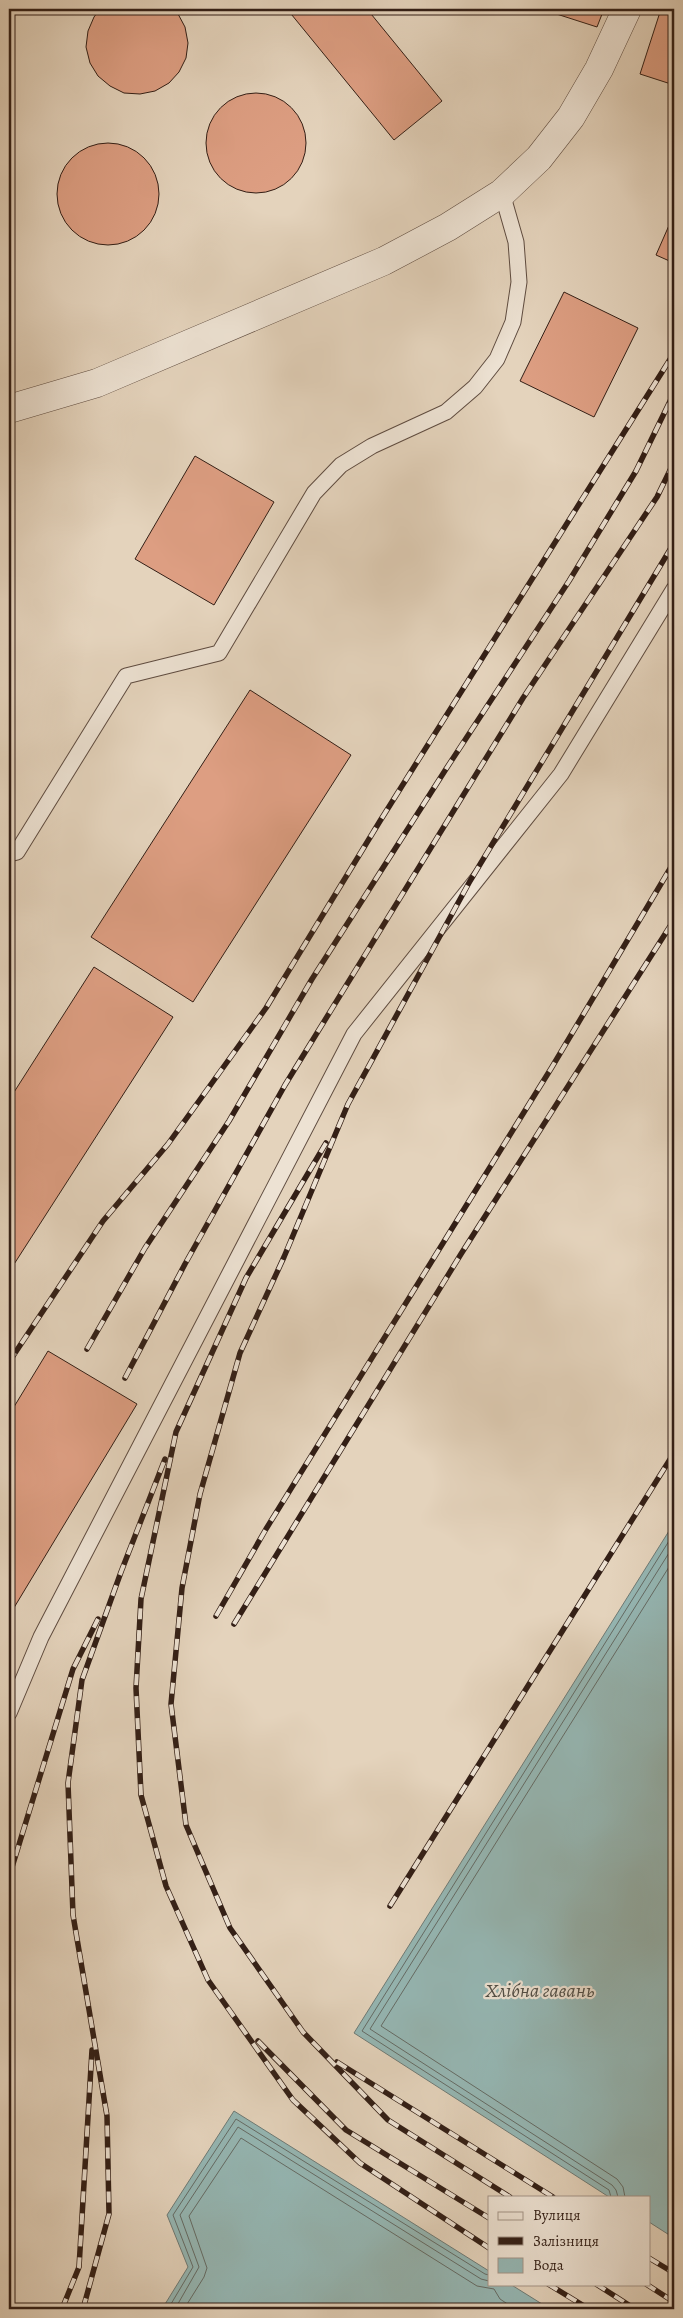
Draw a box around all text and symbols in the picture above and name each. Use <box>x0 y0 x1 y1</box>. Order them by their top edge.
water label: Хлібна гавань <box>485 1977 594 2004</box>
legend <box>488 2196 650 2286</box>
text: Вулиця <box>533 2205 580 2225</box>
text: Залізниця <box>533 2231 599 2251</box>
text: Вода <box>533 2255 564 2275</box>

